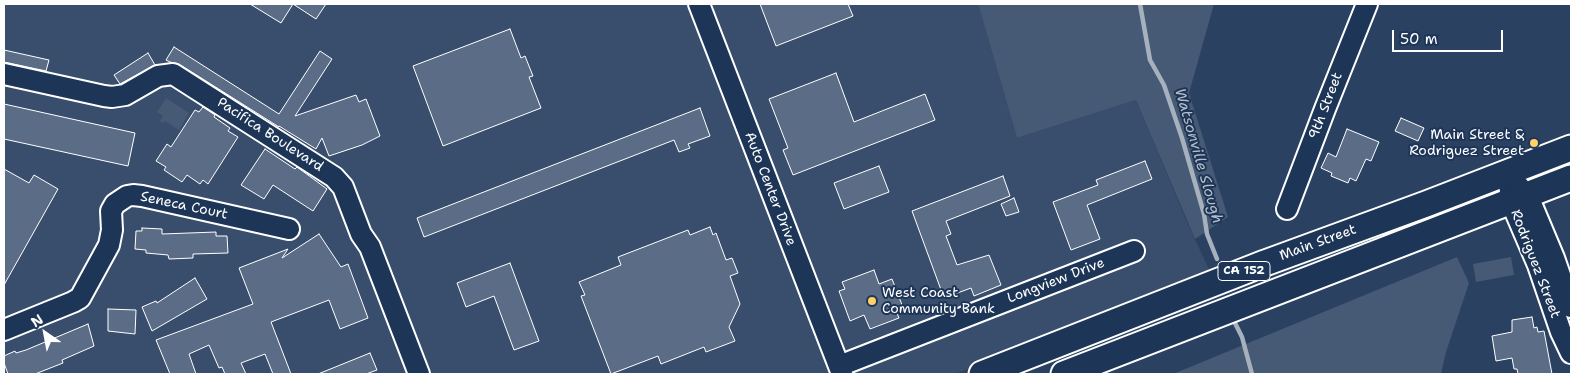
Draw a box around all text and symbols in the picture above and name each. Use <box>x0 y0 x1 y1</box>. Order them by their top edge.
scale bar <box>1395 20 1506 52</box>
text: 50 m <box>1400 29 1438 49</box>
street label: 9th Street <box>1306 70 1346 142</box>
water label: Watsonville Slough <box>1170 86 1226 226</box>
street label: Pacifica Boulevard <box>214 94 326 176</box>
place label: Main Street & Rodriguez Street <box>1409 127 1524 160</box>
street label: Auto Center Drive <box>741 130 799 248</box>
marker: Main Street & Rodriguez Street <box>1528 137 1540 149</box>
street label: Seneca Court <box>139 189 229 223</box>
street label: Rodriguez Street <box>1507 207 1563 321</box>
street label: Main Street <box>1277 221 1359 265</box>
street label: Longview Drive <box>1005 255 1107 307</box>
road number: CA 152 <box>1218 262 1270 280</box>
place label: West Coast Community Bank <box>882 285 995 318</box>
marker: West Coast Community Bank <box>866 295 878 307</box>
north arrow <box>20 308 70 358</box>
text: N <box>27 310 46 331</box>

